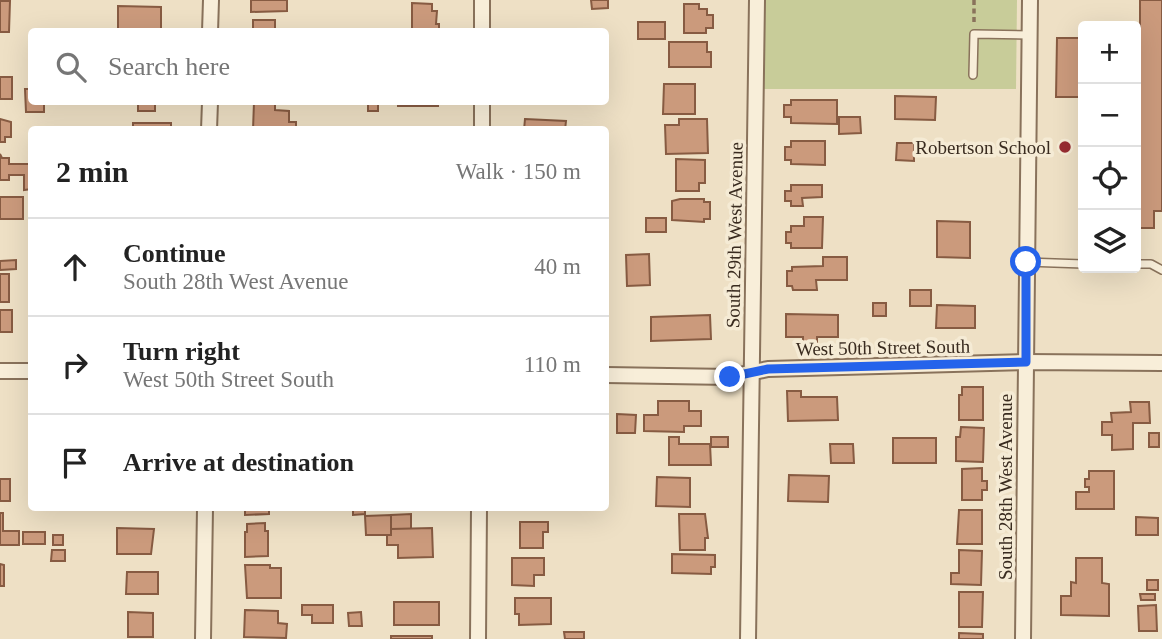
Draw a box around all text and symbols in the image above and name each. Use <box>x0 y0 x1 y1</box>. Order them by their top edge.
map controls <box>1078 21 1141 273</box>
button: + <box>1078 21 1141 84</box>
search box <box>28 28 609 105</box>
icon: search <box>52 48 90 86</box>
text: Search here <box>108 52 230 81</box>
button: − <box>1078 84 1141 147</box>
place label: Robertson School <box>915 137 1051 158</box>
marker: Robertson School <box>1057 139 1073 155</box>
street label: South 29th West Avenue <box>722 142 747 328</box>
button: locate <box>1078 147 1141 210</box>
text: 2 min <box>56 155 129 188</box>
text: Walk · 150 m <box>456 159 581 184</box>
button: layers <box>1078 210 1141 273</box>
text: Continue <box>123 239 226 268</box>
route start <box>1010 246 1041 277</box>
icon: ahead <box>56 248 94 286</box>
text: 40 m <box>534 254 581 279</box>
text: South 28th West Avenue <box>123 269 348 294</box>
street label: West 50th Street South <box>796 335 971 360</box>
text: Turn right <box>123 337 240 366</box>
icon: right <box>56 346 94 384</box>
text: 110 m <box>524 352 581 377</box>
route end <box>714 361 745 392</box>
text: West 50th Street South <box>123 367 334 392</box>
street label: South 28th West Avenue <box>995 394 1016 580</box>
icon: arrive <box>56 444 94 482</box>
text: Arrive at destination <box>123 448 354 477</box>

